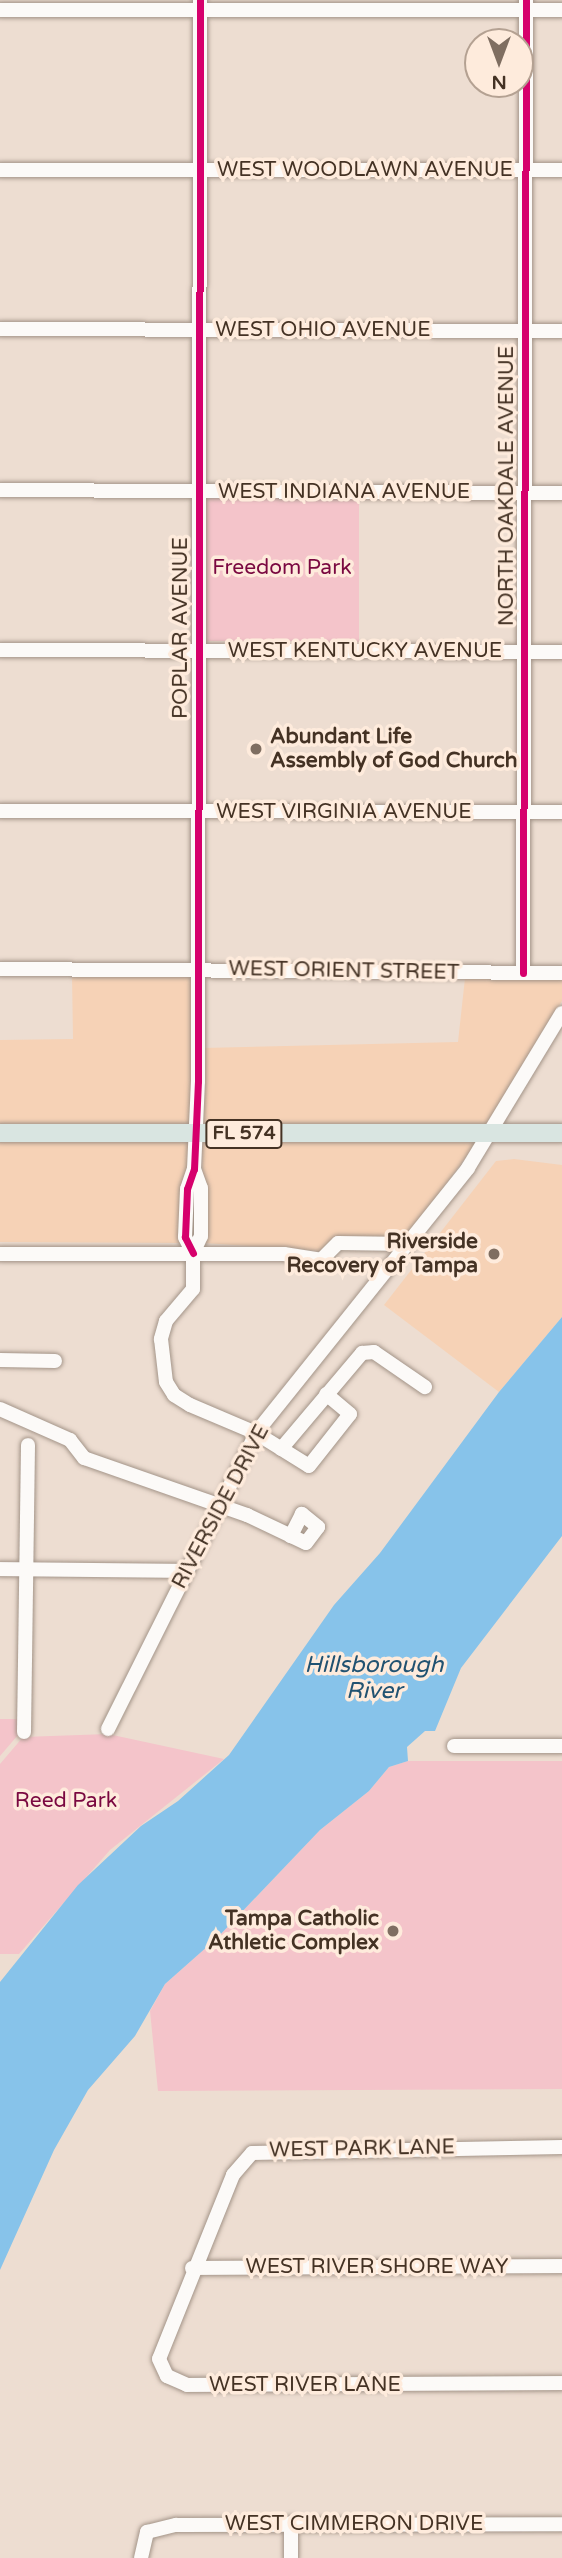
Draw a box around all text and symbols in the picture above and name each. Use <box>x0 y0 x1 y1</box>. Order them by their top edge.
north arrow <box>464 28 534 98</box>
text: N <box>491 71 507 93</box>
street label: WEST WOODLAWN AVENUE <box>217 157 513 183</box>
street label: WEST OHIO AVENUE <box>215 317 431 343</box>
street label: NORTH OAKDALE AVENUE <box>494 346 520 626</box>
street label: WEST INDIANA AVENUE <box>218 479 470 505</box>
street label: POPLAR AVENUE <box>168 537 194 719</box>
park label: Freedom Park <box>212 555 352 581</box>
street label: WEST KENTUCKY AVENUE <box>228 638 502 664</box>
place label: Abundant Life Assembly of God Church <box>270 724 518 774</box>
marker: Abundant Life Assembly of God Church <box>248 741 264 757</box>
street label: WEST VIRGINIA AVENUE <box>216 799 472 825</box>
street label: WEST ORIENT STREET <box>228 956 460 986</box>
road number: FL 574 <box>204 1118 284 1150</box>
place label: Riverside Recovery of Tampa <box>286 1229 478 1279</box>
marker: Riverside Recovery of Tampa <box>484 1244 504 1264</box>
street label: RIVERSIDE DRIVE <box>167 1421 275 1593</box>
water label: Hillsborough River <box>305 1651 443 1705</box>
park label: Reed Park <box>15 1788 117 1814</box>
place label: Tampa Catholic Athletic Complex <box>208 1906 379 1956</box>
marker: Tampa Catholic Athletic Complex <box>385 1923 401 1939</box>
street label: WEST PARK LANE <box>269 2135 455 2163</box>
street label: WEST RIVER SHORE WAY <box>245 2254 509 2280</box>
street label: WEST RIVER LANE <box>209 2372 401 2398</box>
street label: WEST CIMMERON DRIVE <box>225 2511 483 2537</box>

